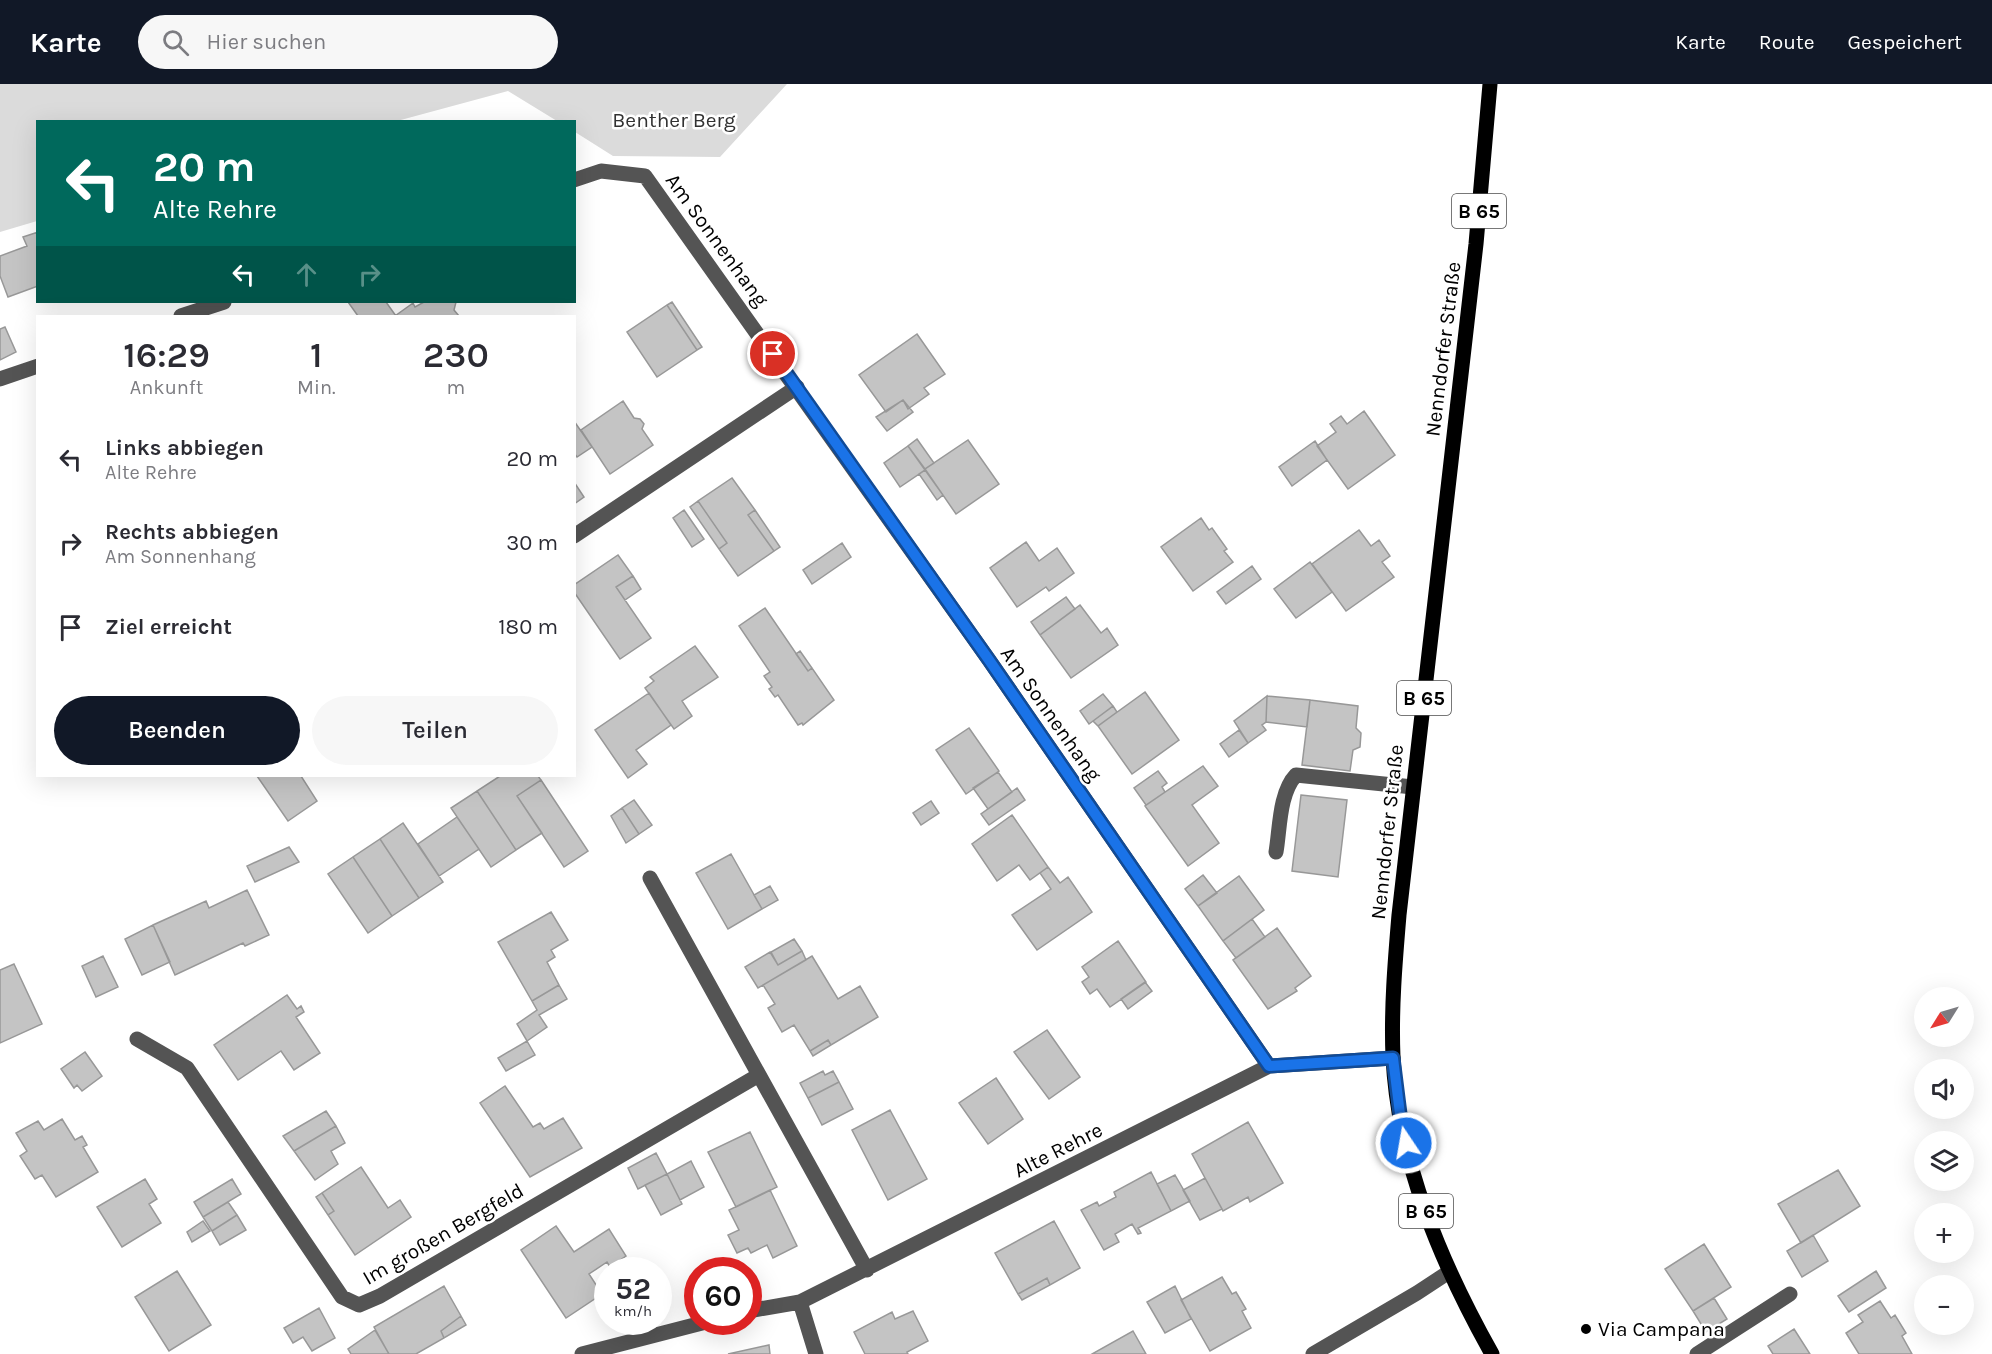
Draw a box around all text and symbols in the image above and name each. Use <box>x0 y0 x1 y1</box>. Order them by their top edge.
search box <box>138 15 558 69</box>
text: Karte <box>30 26 102 59</box>
icon: search <box>159 26 192 59</box>
text: Hier suchen <box>207 29 326 55</box>
text: Karte <box>1675 30 1726 54</box>
text: Route <box>1759 30 1815 54</box>
text: Gespeichert <box>1848 30 1962 54</box>
park label: Benther Berg <box>612 108 736 132</box>
text: 20 m <box>153 142 255 192</box>
icon: left <box>54 144 132 222</box>
street label: Am Sonnenhang <box>661 169 773 311</box>
text: Alte Rehre <box>153 193 277 225</box>
road number: B 65 <box>1452 194 1506 228</box>
icon: left <box>227 258 260 291</box>
icon: ahead <box>290 258 323 291</box>
icon: right <box>353 258 386 291</box>
street label: Nenndorfer Straße <box>1420 260 1466 438</box>
pin <box>747 328 798 379</box>
text: 16:29 <box>123 334 210 376</box>
text: 1 <box>310 334 323 376</box>
text: 230 <box>423 334 489 376</box>
icon: arrive <box>756 337 789 370</box>
text: Ankunft <box>130 376 203 399</box>
text: Min. <box>297 376 336 399</box>
text: m <box>446 376 465 399</box>
text: Links abbiegen <box>105 435 264 461</box>
icon: left <box>54 443 87 476</box>
text: 20 m <box>506 446 558 472</box>
text: Alte Rehre <box>105 461 197 484</box>
text: Rechts abbiegen <box>105 519 279 545</box>
icon: right <box>54 527 87 560</box>
text: 30 m <box>506 530 558 556</box>
text: Am Sonnenhang <box>105 545 256 568</box>
icon: arrive <box>54 611 87 644</box>
text: Ziel erreicht <box>105 614 232 640</box>
text: 180 m <box>498 614 558 640</box>
street label: Am Sonnenhang <box>996 642 1106 786</box>
road number: B 65 <box>1397 681 1451 715</box>
button: Beenden <box>54 696 300 765</box>
button: Teilen <box>312 696 558 765</box>
street label: Nenndorfer Straße <box>1366 743 1408 921</box>
north arrow <box>1914 987 1974 1047</box>
map controls <box>1914 987 1974 1335</box>
button: sound <box>1914 1059 1974 1119</box>
position arrow <box>1374 1111 1438 1175</box>
street label: Alte Rehre <box>1010 1117 1106 1183</box>
button: layers <box>1914 1131 1974 1191</box>
street label: Im großen Bergfeld <box>358 1178 528 1290</box>
road number: B 65 <box>1399 1194 1453 1228</box>
button: + <box>1914 1203 1974 1263</box>
speed limit sign: 60 <box>684 1257 762 1335</box>
text: 52 <box>615 1271 651 1307</box>
button: − <box>1914 1275 1974 1335</box>
text: km/h <box>614 1302 652 1320</box>
place label: Via Campana <box>1598 1317 1725 1341</box>
marker: Via Campana <box>1579 1322 1593 1336</box>

